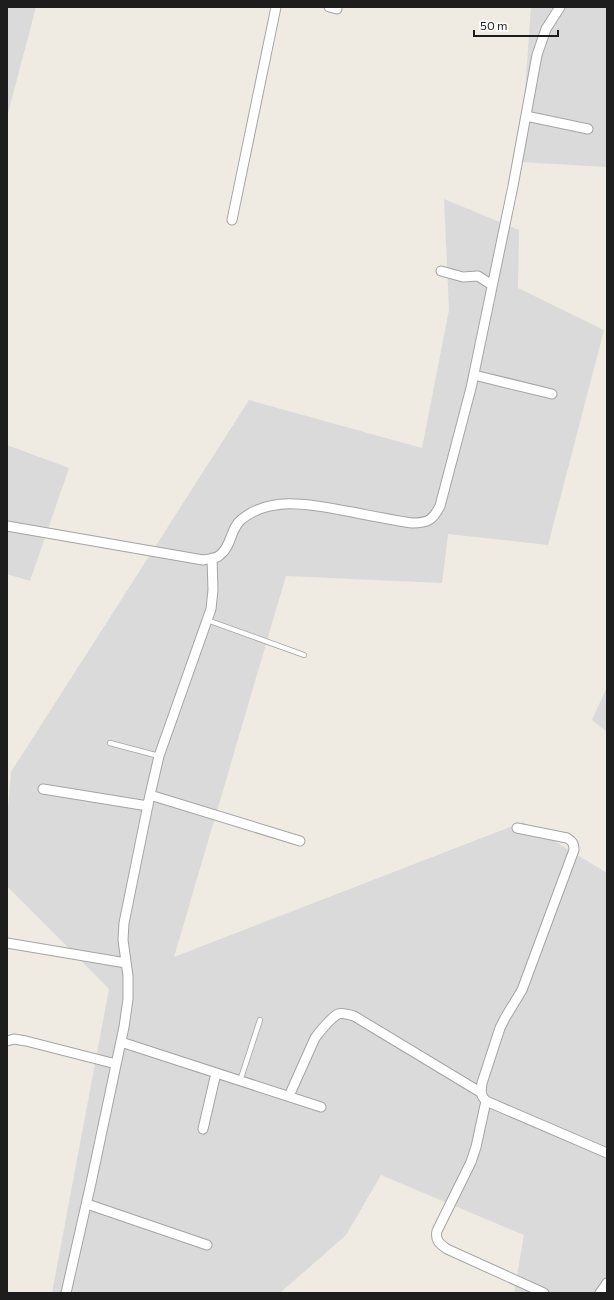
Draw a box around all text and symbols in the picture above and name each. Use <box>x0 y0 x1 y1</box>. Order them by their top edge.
scale bar <box>474 12 558 38</box>
text: 50 m <box>480 18 508 32</box>

